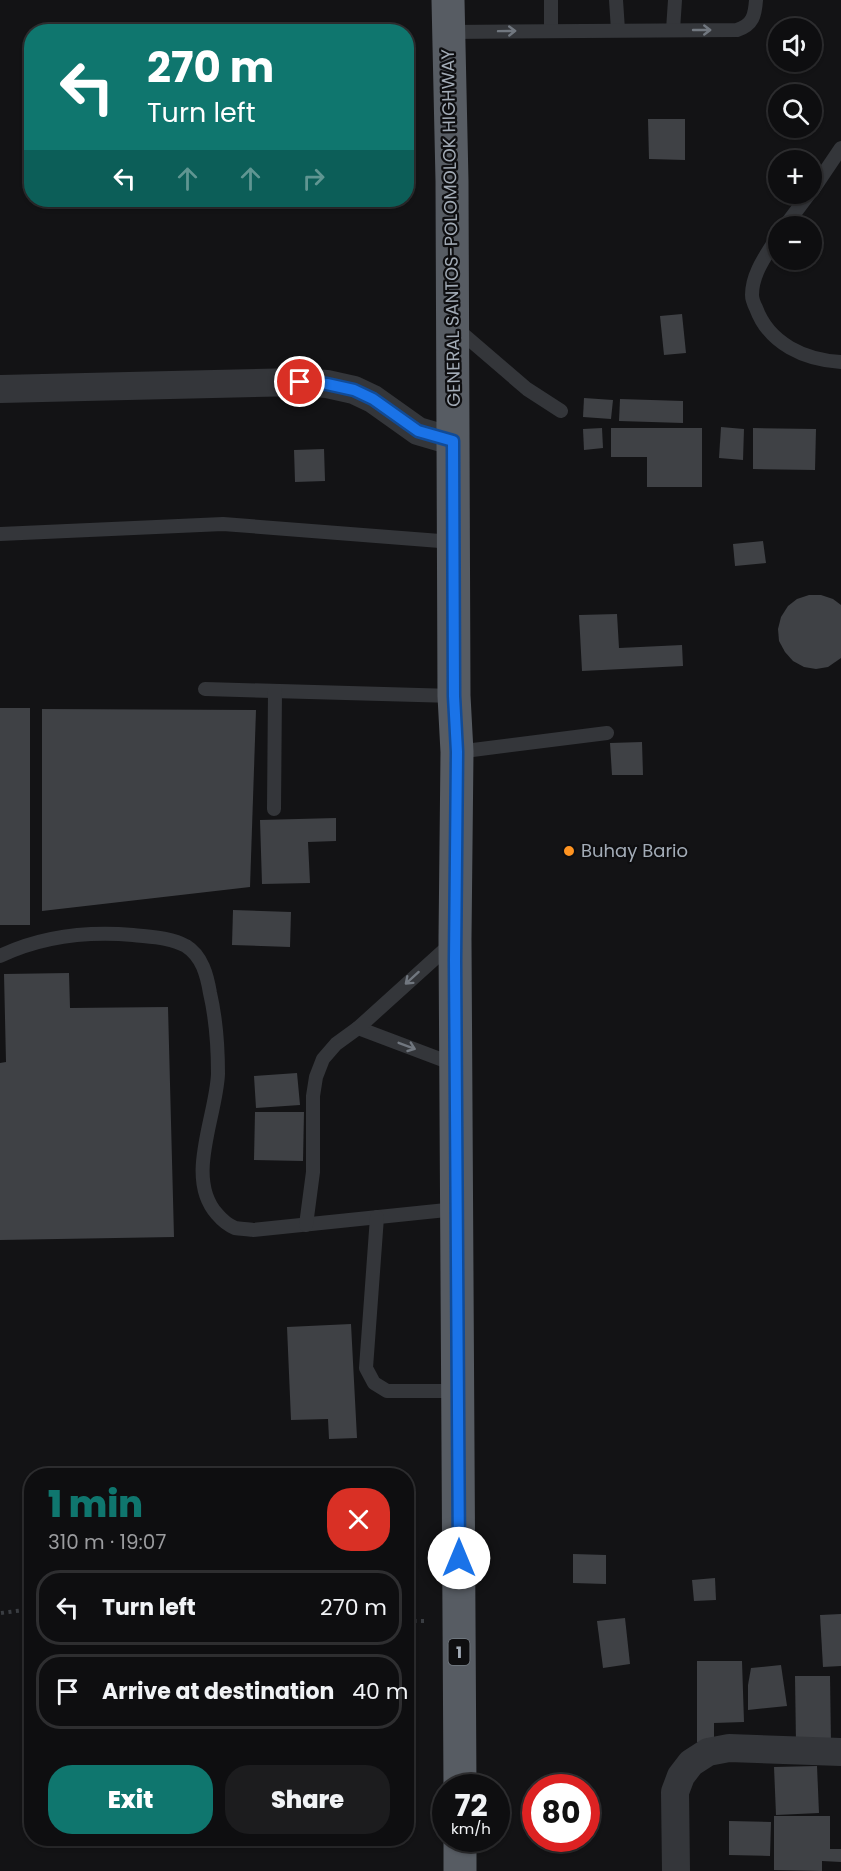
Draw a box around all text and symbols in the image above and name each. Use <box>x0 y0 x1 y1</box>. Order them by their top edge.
map controls <box>768 18 822 270</box>
button: sound <box>768 18 822 72</box>
one-way arrow <box>691 24 711 36</box>
one-way arrow <box>496 25 516 37</box>
text: 270 m <box>147 38 274 97</box>
icon: left <box>48 48 126 126</box>
street label: GENERAL SANTOS-POLOMOLOK HIGHWAY <box>435 48 466 407</box>
button: search <box>768 84 822 138</box>
text: Turn left <box>147 94 256 131</box>
button: + <box>768 150 822 204</box>
icon: left <box>108 162 141 195</box>
icon: ahead <box>171 162 204 195</box>
icon: ahead <box>234 162 267 195</box>
icon: right <box>297 162 330 195</box>
button: − <box>768 216 822 270</box>
pin <box>274 356 325 407</box>
icon: arrive <box>283 365 316 398</box>
place label: Buhay Bario <box>581 838 688 863</box>
marker: Buhay Bario <box>562 844 576 858</box>
one-way arrow <box>405 971 420 985</box>
one-way arrow <box>397 1041 416 1052</box>
text: 1 min <box>48 1479 143 1530</box>
button: close <box>327 1488 390 1551</box>
position arrow <box>427 1526 491 1590</box>
text: 310 m · 19:07 <box>48 1528 166 1556</box>
icon: left <box>51 1591 84 1624</box>
text: Turn left <box>102 1592 196 1623</box>
text: 270 m <box>320 1592 387 1623</box>
road number: 1 <box>448 1639 470 1665</box>
icon: arrive <box>51 1675 84 1708</box>
text: Arrive at destination <box>102 1676 334 1707</box>
text: 40 m <box>352 1676 408 1707</box>
button: Exit <box>48 1765 213 1834</box>
button: Share <box>225 1765 390 1834</box>
speed limit sign: 80 <box>522 1774 600 1852</box>
text: 72 <box>454 1784 488 1827</box>
text: km/h <box>451 1818 491 1839</box>

